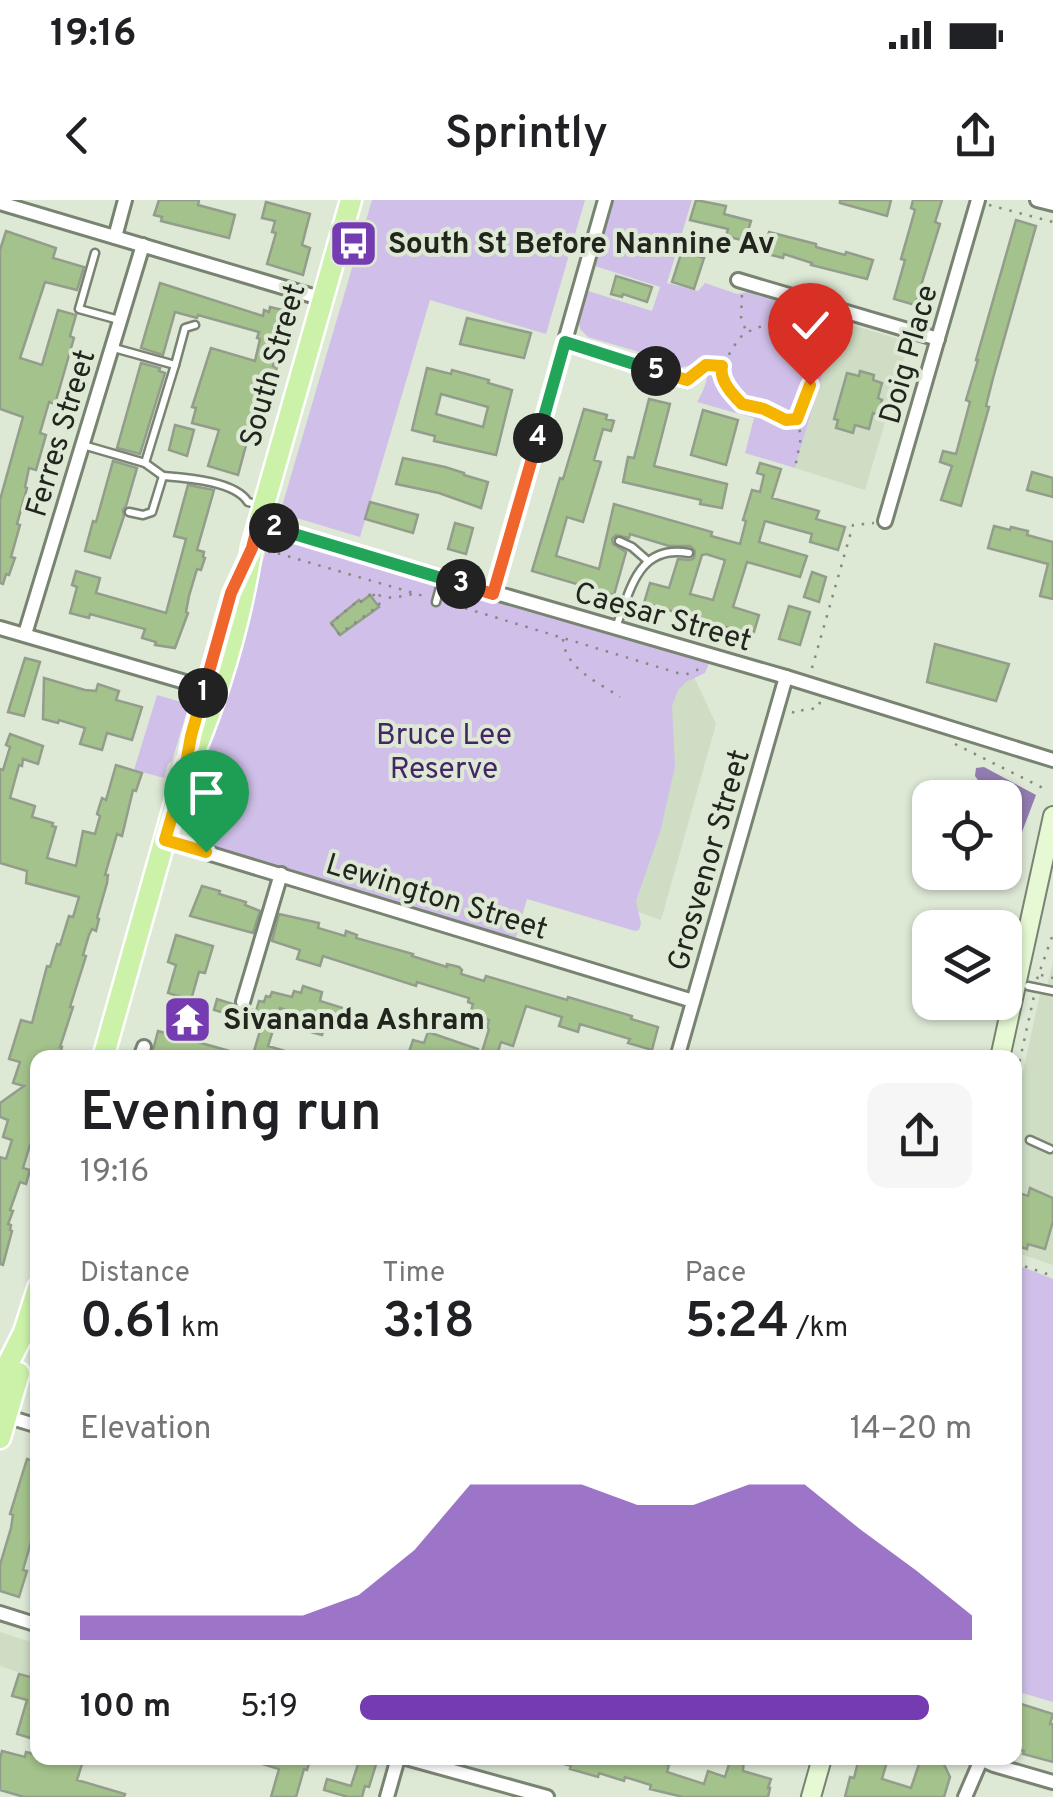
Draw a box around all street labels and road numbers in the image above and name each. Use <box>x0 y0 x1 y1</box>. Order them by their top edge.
street label: South Street <box>233 280 315 452</box>
street label: Doig Place <box>873 281 948 428</box>
street label: Ferres Street <box>19 346 105 522</box>
street label: Caesar Street <box>569 575 755 661</box>
street label: Grosvenor Street <box>661 746 760 976</box>
street label: Lewington Street <box>321 847 552 950</box>

